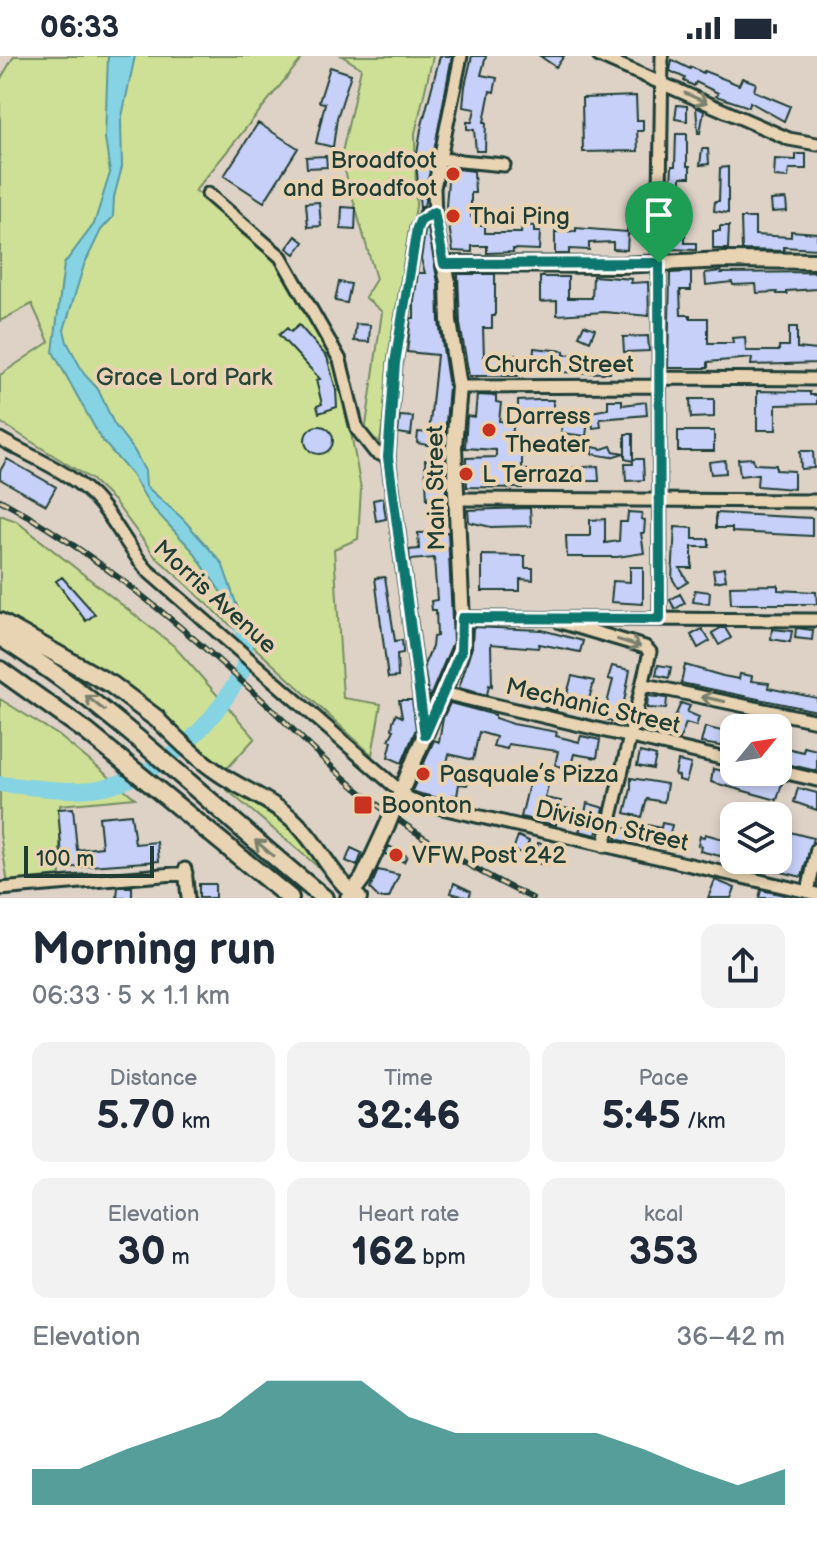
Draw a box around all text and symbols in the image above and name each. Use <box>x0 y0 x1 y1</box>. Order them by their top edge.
text: 06:33 <box>40 10 119 46</box>
one-way arrow <box>683 92 708 107</box>
place label: Broadfoot and Broadfoot <box>283 146 438 203</box>
marker: Broadfoot and Broadfoot <box>444 165 462 183</box>
pin <box>625 181 693 263</box>
icon: arrive <box>637 193 681 237</box>
place label: Thai Ping <box>469 202 570 231</box>
marker: Thai Ping <box>444 207 462 225</box>
street label: Church Street <box>484 350 634 379</box>
park label: Grace Lord Park <box>96 363 272 392</box>
place label: Darress Theater <box>505 402 591 459</box>
marker: Darress Theater <box>480 421 498 439</box>
street label: Main Street <box>420 424 452 551</box>
place label: L Terraza <box>482 460 583 489</box>
marker: L Terraza <box>457 465 475 483</box>
street label: Morris Avenue <box>147 534 283 660</box>
one-way arrow <box>616 636 642 651</box>
street label: Mechanic Street <box>503 672 684 740</box>
one-way arrow <box>701 691 727 706</box>
one-way arrow <box>85 694 106 711</box>
north arrow <box>720 714 792 786</box>
map controls <box>720 714 792 874</box>
place label: Pasquale’s Pizza <box>439 760 619 789</box>
marker: Pasquale’s Pizza <box>414 765 432 783</box>
place label: Boonton <box>381 791 472 820</box>
marker: Boonton <box>352 794 374 816</box>
street label: Division Street <box>533 794 692 858</box>
button: layers <box>720 802 792 874</box>
one-way arrow <box>255 839 275 857</box>
place label: VFW Post 242 <box>412 841 566 870</box>
scale bar <box>24 842 154 878</box>
text: 100 m <box>36 846 95 873</box>
marker: VFW Post 242 <box>387 846 405 864</box>
text: Morning run <box>32 924 276 977</box>
button: share <box>701 924 785 1008</box>
text: 06:33 · 5 × 1.1 km <box>32 981 230 1012</box>
text: Distance <box>110 1065 197 1092</box>
text: Time <box>384 1065 433 1092</box>
text: Pace <box>638 1065 689 1092</box>
text: 5.70 <box>97 1092 175 1140</box>
text: 32:46 <box>356 1092 461 1140</box>
text: 5:45 <box>601 1092 681 1140</box>
text: km <box>175 1108 210 1135</box>
text: /km <box>681 1108 726 1135</box>
text: Elevation <box>108 1201 199 1228</box>
text: Heart rate <box>358 1201 459 1228</box>
text: kcal <box>644 1201 683 1228</box>
text: 30 <box>117 1228 166 1276</box>
text: 162 <box>351 1228 416 1276</box>
text: 353 <box>629 1228 698 1276</box>
text: m <box>166 1244 190 1271</box>
text: bpm <box>416 1244 466 1271</box>
text: Elevation <box>32 1322 140 1353</box>
text: 36–42 m <box>676 1322 785 1353</box>

